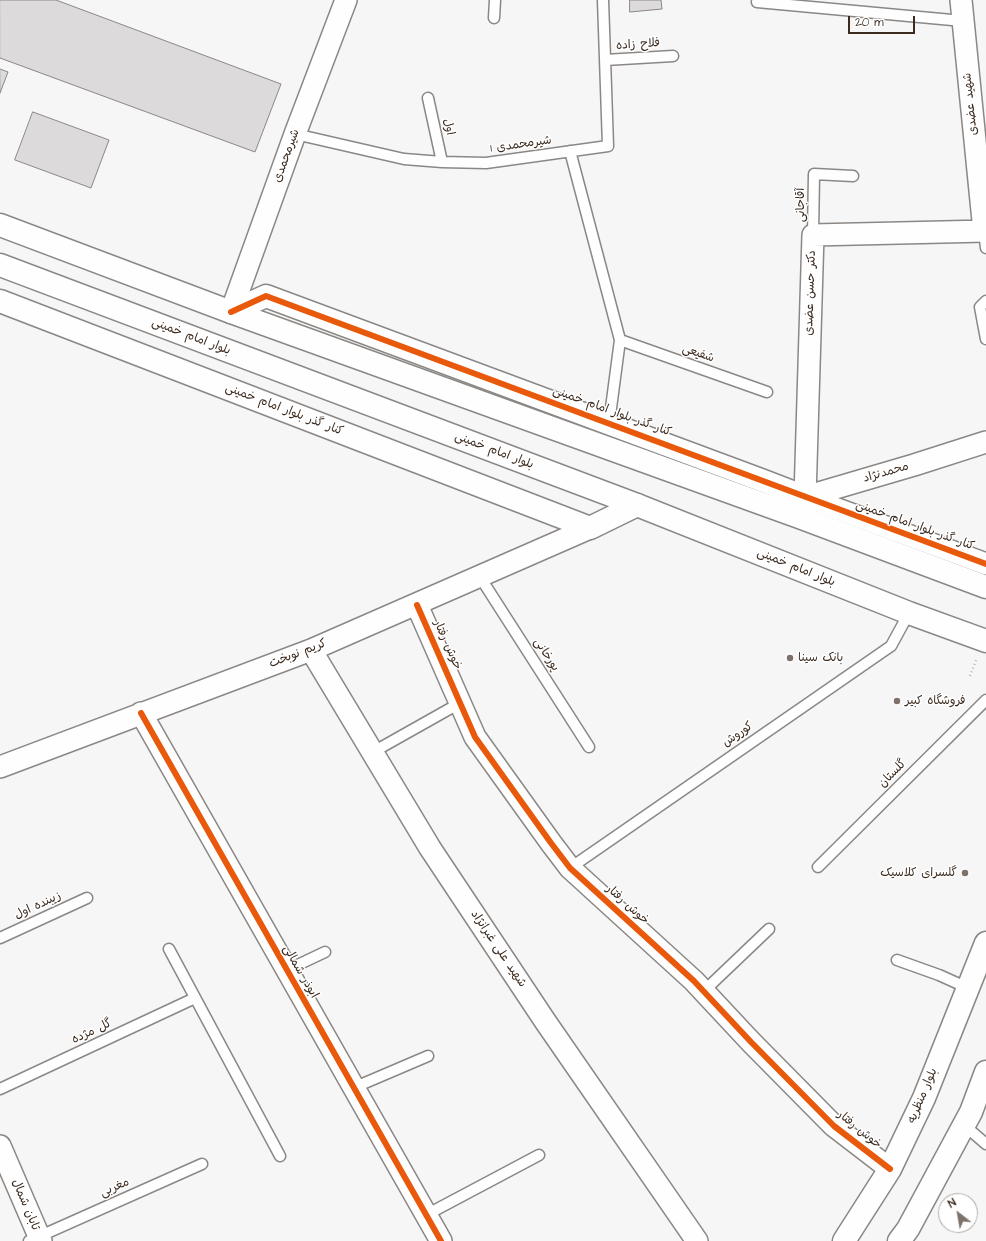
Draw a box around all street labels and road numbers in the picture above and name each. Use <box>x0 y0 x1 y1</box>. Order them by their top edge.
street label: فلاح زاده <box>616 36 660 54</box>
street label: شهید عضدی <box>961 72 981 136</box>
street label: اول <box>439 117 457 137</box>
street label: شیرمحمدی <box>271 127 303 185</box>
street label: شیرمحمدی 1 <box>489 134 553 156</box>
street label: آقاجانی <box>794 188 808 222</box>
street label: دکتر حسن عضدی <box>802 250 820 336</box>
street label: بلوار امام خمینی <box>150 315 232 359</box>
street label: شفیعی <box>680 342 716 366</box>
street label: کنار گذر بلوار امام خمینی <box>223 381 345 439</box>
street label: کنار گذر بلوار امام خمینی <box>551 384 673 440</box>
street label: بلوار امام خمینی <box>453 429 535 473</box>
street label: محمدنژاد <box>862 460 910 486</box>
street label: کنار گذر بلوار امام خمینی <box>854 498 976 554</box>
street label: بلوار امام خمینی <box>755 546 837 590</box>
street label: خوش رفتار <box>430 618 464 672</box>
street label: کریم نوبخت <box>267 636 329 672</box>
street label: پورخانی <box>530 636 562 674</box>
street label: کوروش <box>720 719 756 751</box>
street label: گلستان <box>876 757 910 791</box>
street label: خوش رفتار <box>602 882 652 928</box>
street label: زیبنده اول <box>12 889 64 923</box>
street label: شهید علی غبرانژاد <box>467 908 529 990</box>
street label: ابوذر شمالی <box>279 943 321 1001</box>
street label: گل مژده <box>70 1017 114 1047</box>
street label: بلوار منظریه <box>905 1066 941 1126</box>
street label: خوش رفتار <box>834 1108 884 1152</box>
street label: مغربی <box>98 1175 132 1201</box>
street label: تابان شمال <box>8 1177 42 1233</box>

